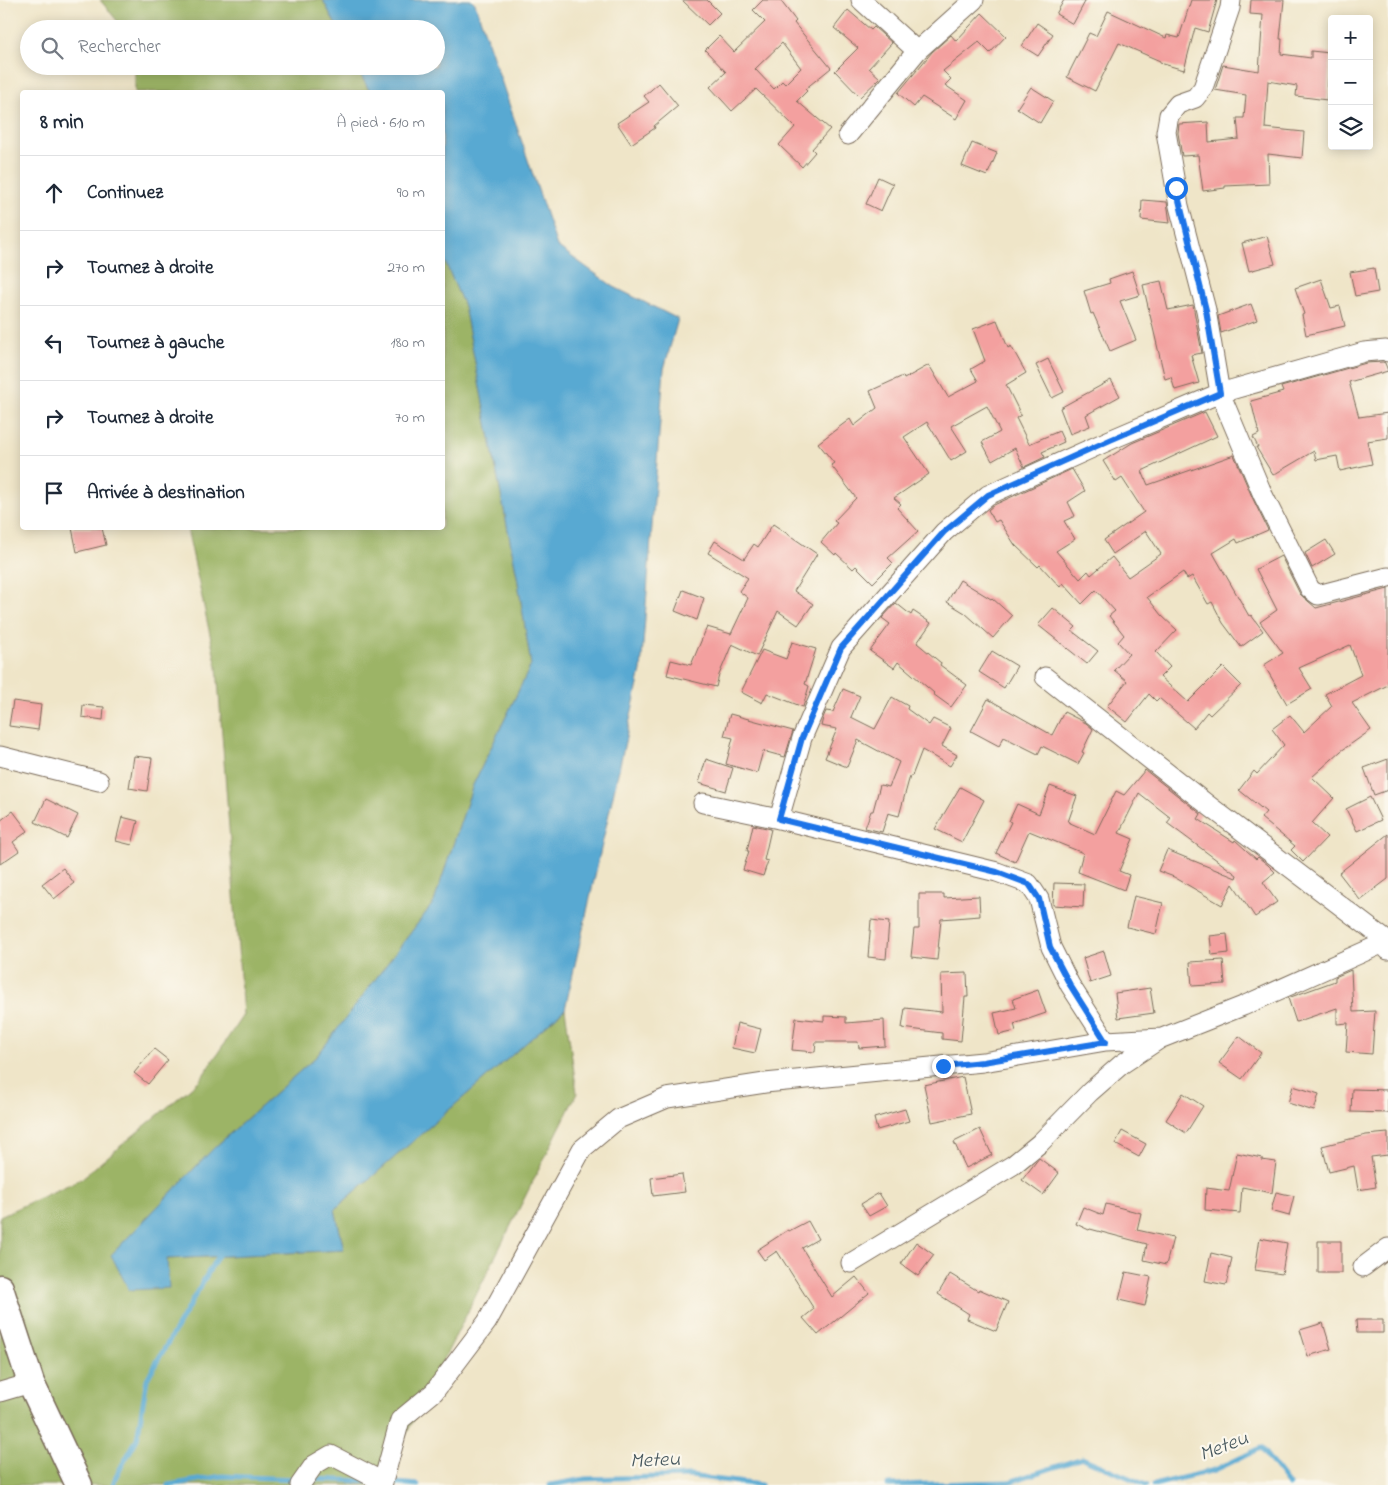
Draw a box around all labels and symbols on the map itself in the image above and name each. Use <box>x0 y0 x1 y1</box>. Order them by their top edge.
route start <box>1165 177 1188 200</box>
route end <box>932 1055 955 1078</box>
water label: Meteu <box>1195 1424 1253 1470</box>
water label: Meteu <box>629 1445 681 1477</box>

